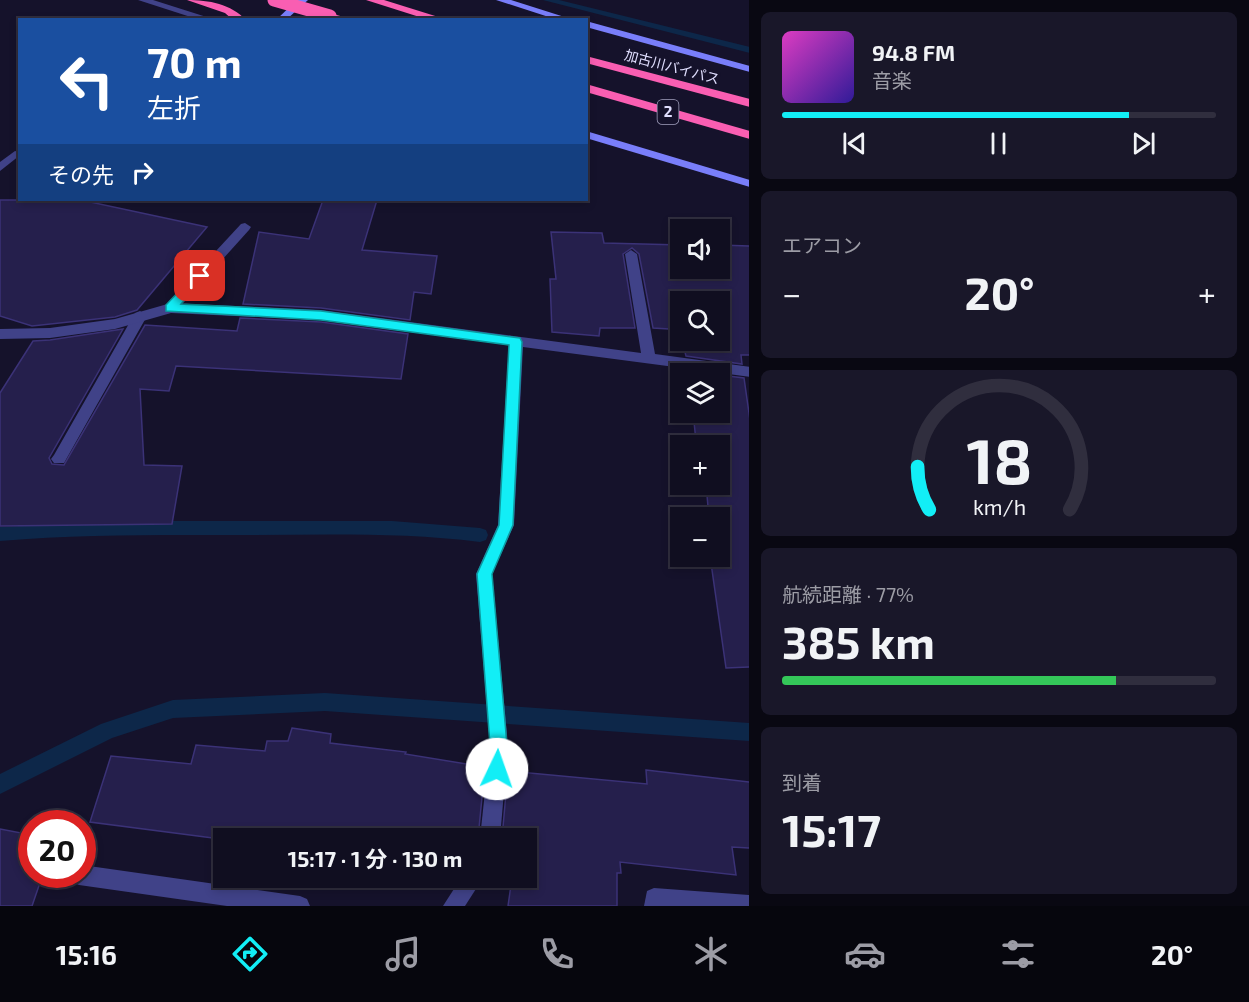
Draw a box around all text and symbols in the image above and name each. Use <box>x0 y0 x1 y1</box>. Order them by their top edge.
text: 70 m <box>147 36 242 86</box>
text: 94.8 FM <box>872 39 955 65</box>
icon: left <box>48 42 126 120</box>
street label: 加古川バイパス <box>623 46 722 87</box>
text: 音楽 <box>872 68 912 92</box>
text: 左折 <box>147 91 201 123</box>
road number: 2 <box>658 100 678 124</box>
icon: previous <box>838 127 871 160</box>
icon: pause <box>982 127 1015 160</box>
icon: next <box>1127 127 1160 160</box>
icon: right <box>126 156 159 189</box>
text: その先 <box>48 161 114 187</box>
map controls <box>670 219 730 567</box>
button: sound <box>670 219 730 279</box>
text: エアコン <box>782 233 862 257</box>
pin <box>174 250 225 301</box>
icon: arrive <box>183 259 216 292</box>
text: 20° <box>965 265 1035 319</box>
text: − <box>782 273 801 313</box>
text: + <box>1198 273 1216 313</box>
button: search <box>670 291 730 351</box>
button: layers <box>670 363 730 423</box>
text: 18 <box>966 422 1032 497</box>
button: + <box>670 435 730 495</box>
text: km/h <box>972 494 1026 519</box>
button: − <box>670 507 730 567</box>
text: 航続距離 · 77% <box>782 582 914 606</box>
text: 385 km <box>782 614 935 668</box>
position arrow <box>465 737 529 801</box>
text: 到着 <box>782 770 822 794</box>
text: 15:17 <box>782 802 881 856</box>
speed limit sign: 20 <box>18 810 96 888</box>
text: 15:17 · 1 分 · 130 m <box>288 845 462 871</box>
icon: directions <box>229 933 271 975</box>
icon: music <box>382 933 424 975</box>
icon: phone <box>536 933 578 975</box>
icon: climate <box>690 933 732 975</box>
icon: car <box>844 933 886 975</box>
icon: filters <box>997 933 1039 975</box>
text: 15:16 <box>56 938 117 970</box>
text: 20° <box>1151 938 1193 970</box>

